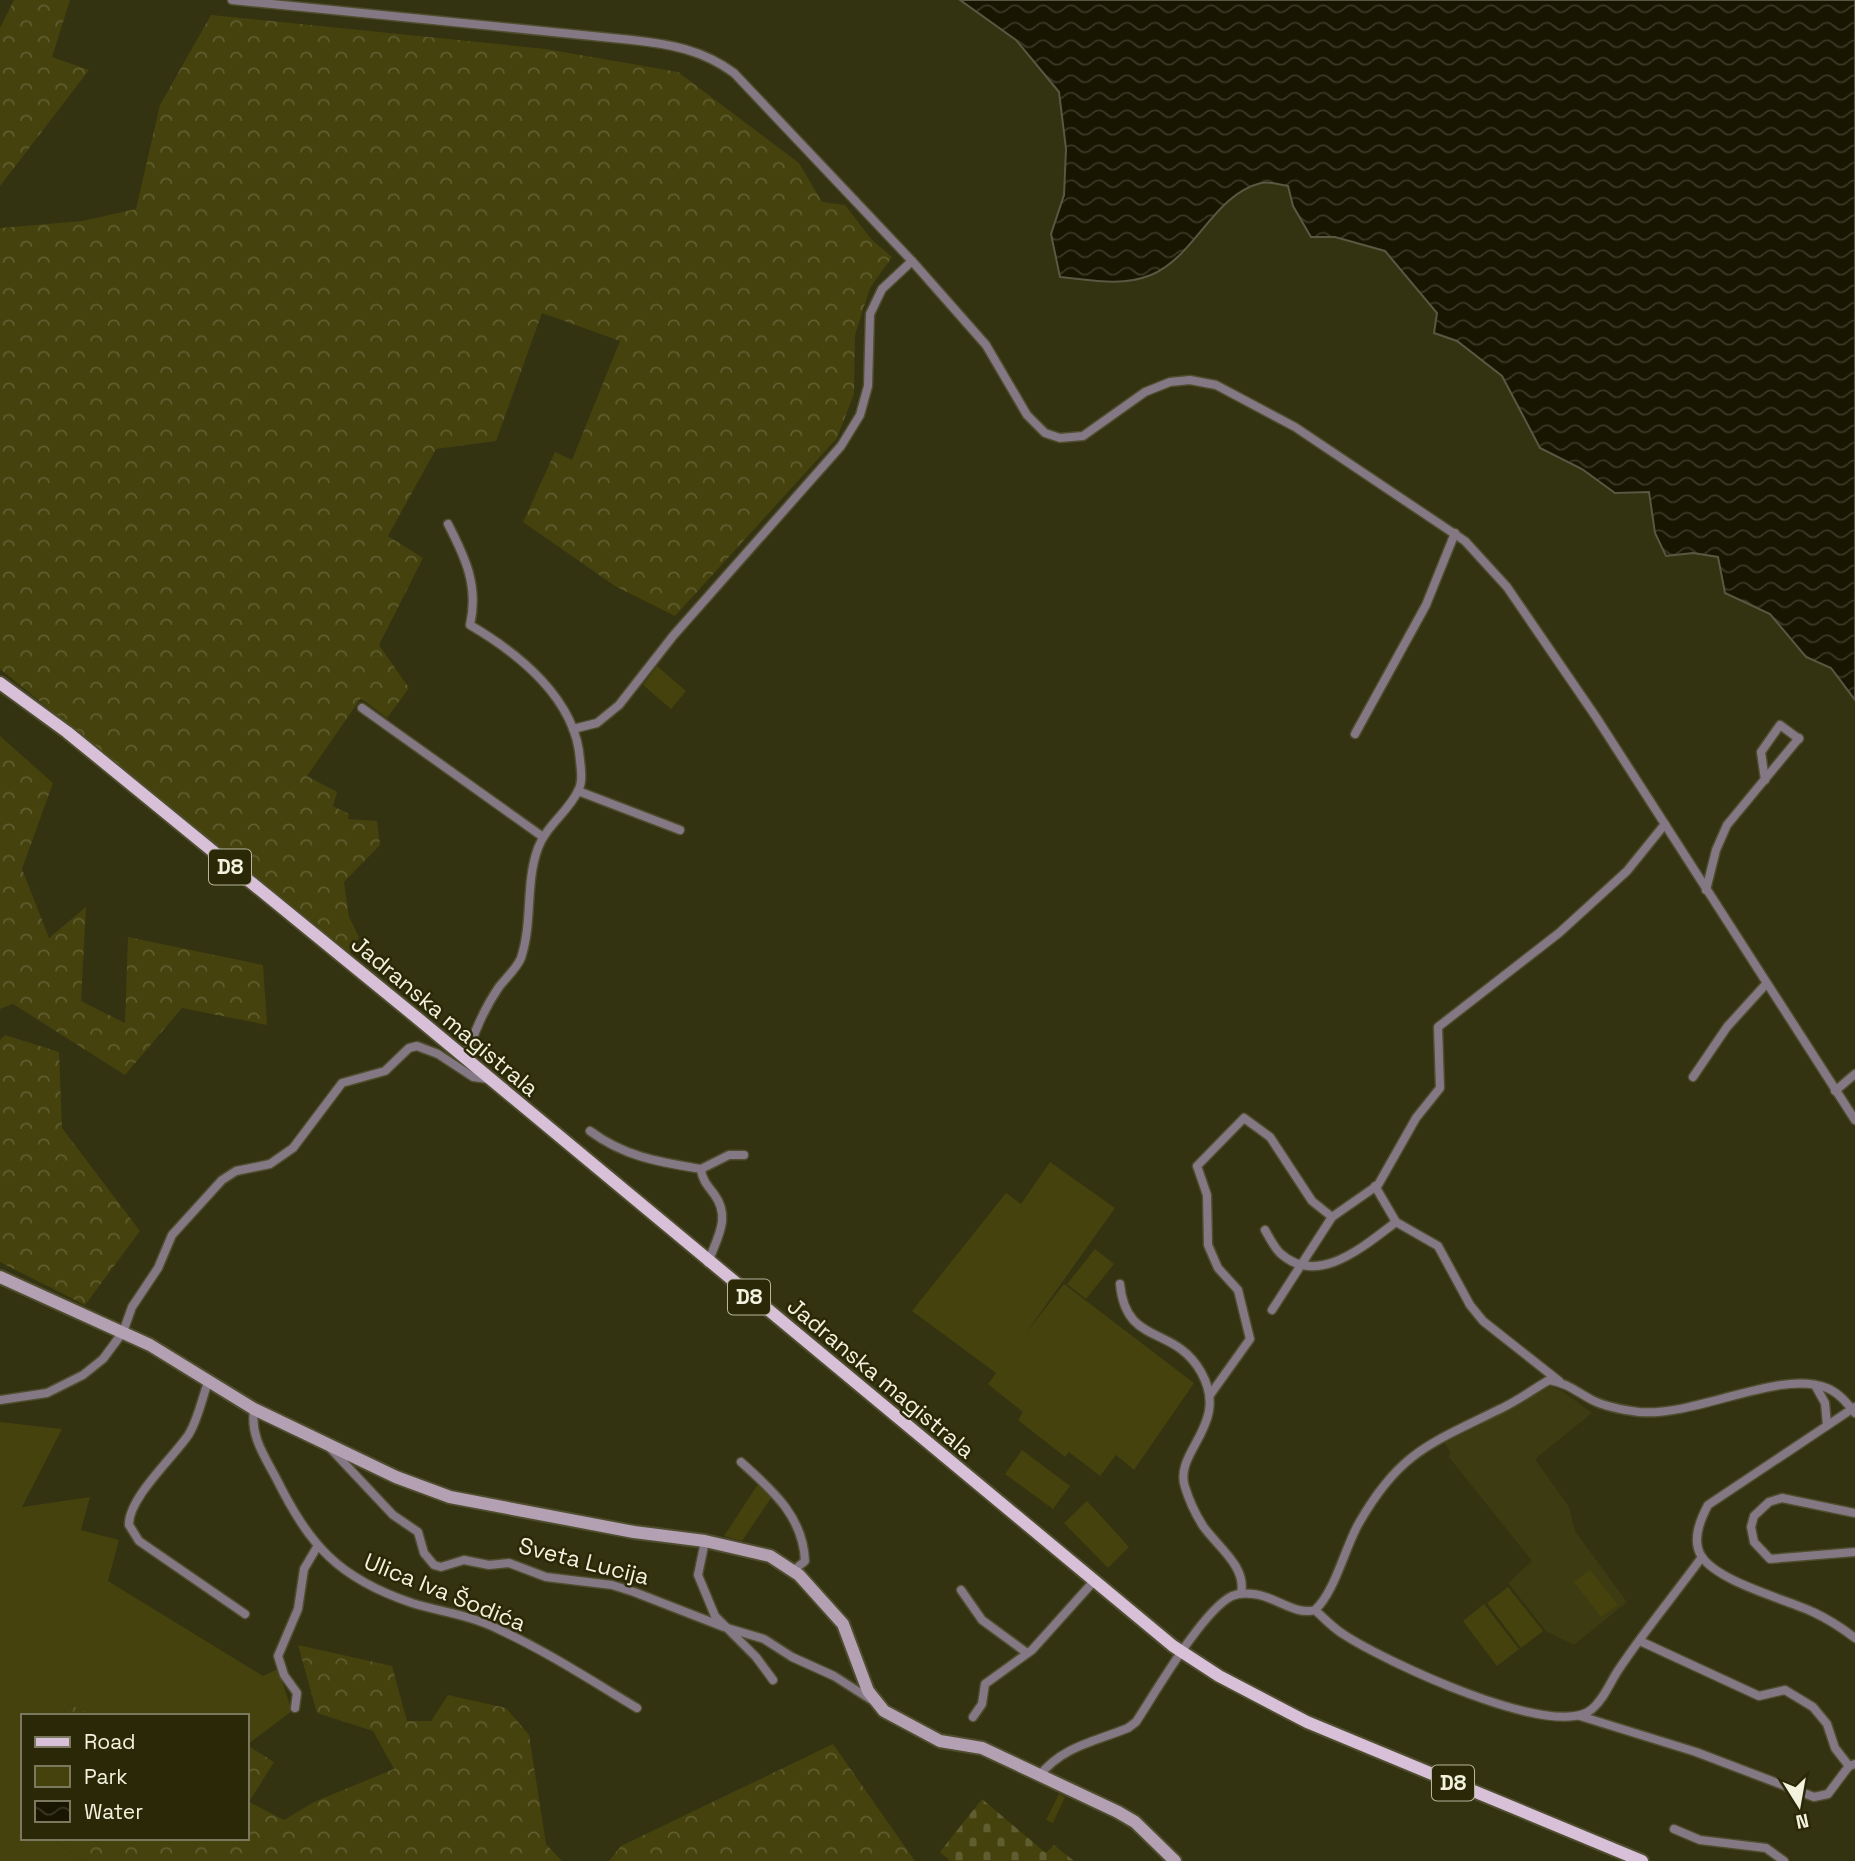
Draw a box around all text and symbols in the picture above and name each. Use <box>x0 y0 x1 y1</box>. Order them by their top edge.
road number: D8 <box>209 850 251 884</box>
street label: Jadranska magistrala <box>345 929 545 1103</box>
road number: D8 <box>728 1280 770 1314</box>
street label: Jadranska magistrala <box>781 1291 981 1465</box>
street label: Sveta Lucija <box>516 1530 652 1592</box>
street label: Ulica Iva Šodića <box>360 1546 530 1638</box>
legend <box>21 1714 248 1840</box>
text: Road <box>84 1728 136 1755</box>
text: Park <box>84 1763 128 1790</box>
road number: D8 <box>1432 1766 1474 1800</box>
north arrow <box>1764 1770 1834 1840</box>
text: Water <box>84 1798 143 1825</box>
text: N <box>1794 1808 1811 1835</box>

